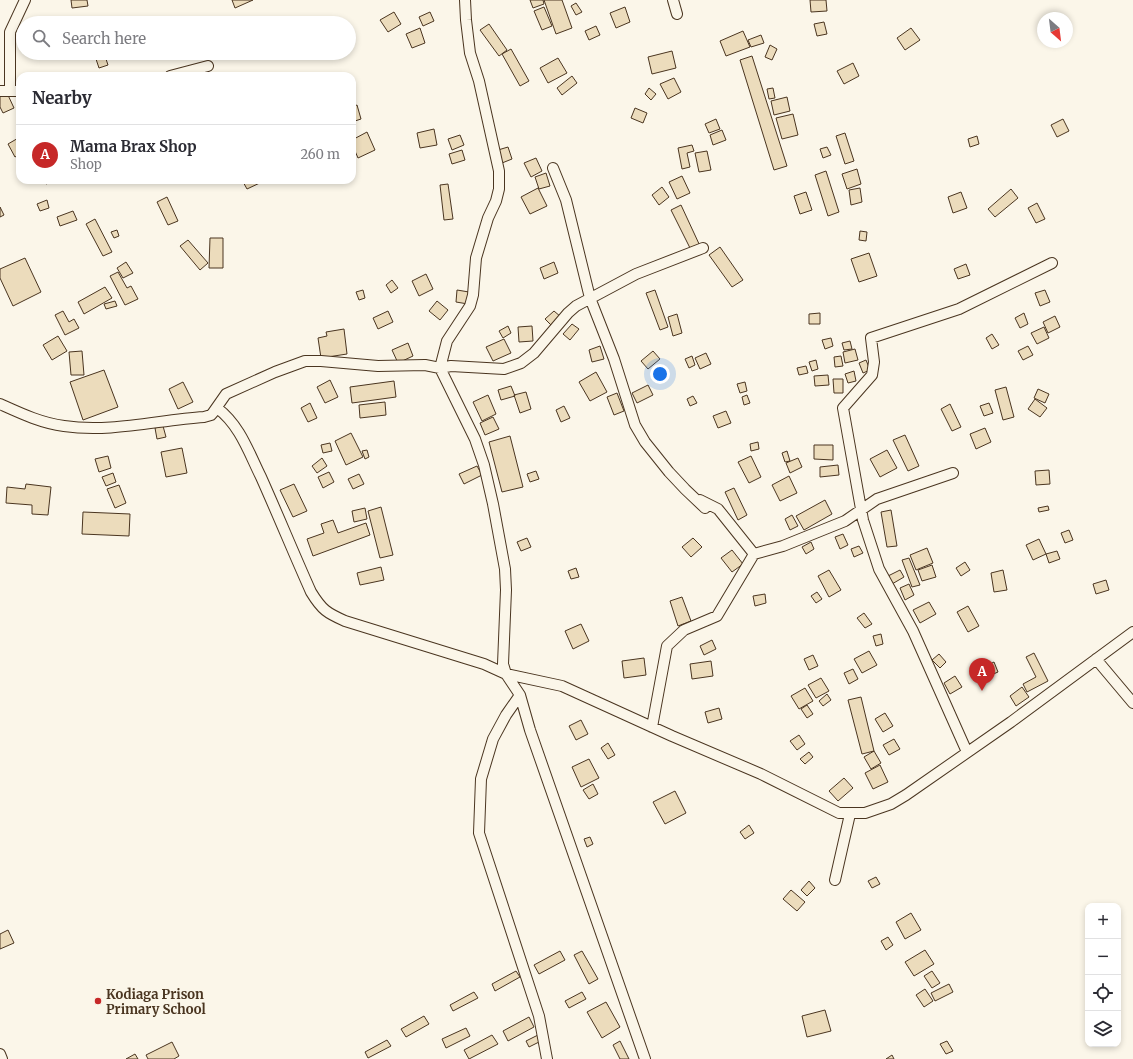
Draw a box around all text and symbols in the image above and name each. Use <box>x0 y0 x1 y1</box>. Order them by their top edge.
north arrow <box>1037 12 1073 48</box>
search box <box>16 16 356 60</box>
icon: search <box>30 27 52 49</box>
text: Search here <box>62 29 146 48</box>
text: Nearby <box>32 87 92 109</box>
text: Mama Brax Shop <box>70 137 196 156</box>
text: A <box>40 146 50 163</box>
text: 260 m <box>300 146 340 163</box>
text: Shop <box>70 156 102 173</box>
your location <box>650 364 670 384</box>
pin: A <box>969 658 995 691</box>
map controls <box>1085 903 1121 1047</box>
button: + <box>1085 903 1121 939</box>
button: − <box>1085 939 1121 975</box>
button: locate <box>1085 975 1121 1011</box>
place label: Kodiaga Prison Primary School <box>106 986 206 1018</box>
marker: Kodiaga Prison Primary School <box>93 996 103 1006</box>
button: layers <box>1085 1011 1121 1047</box>

